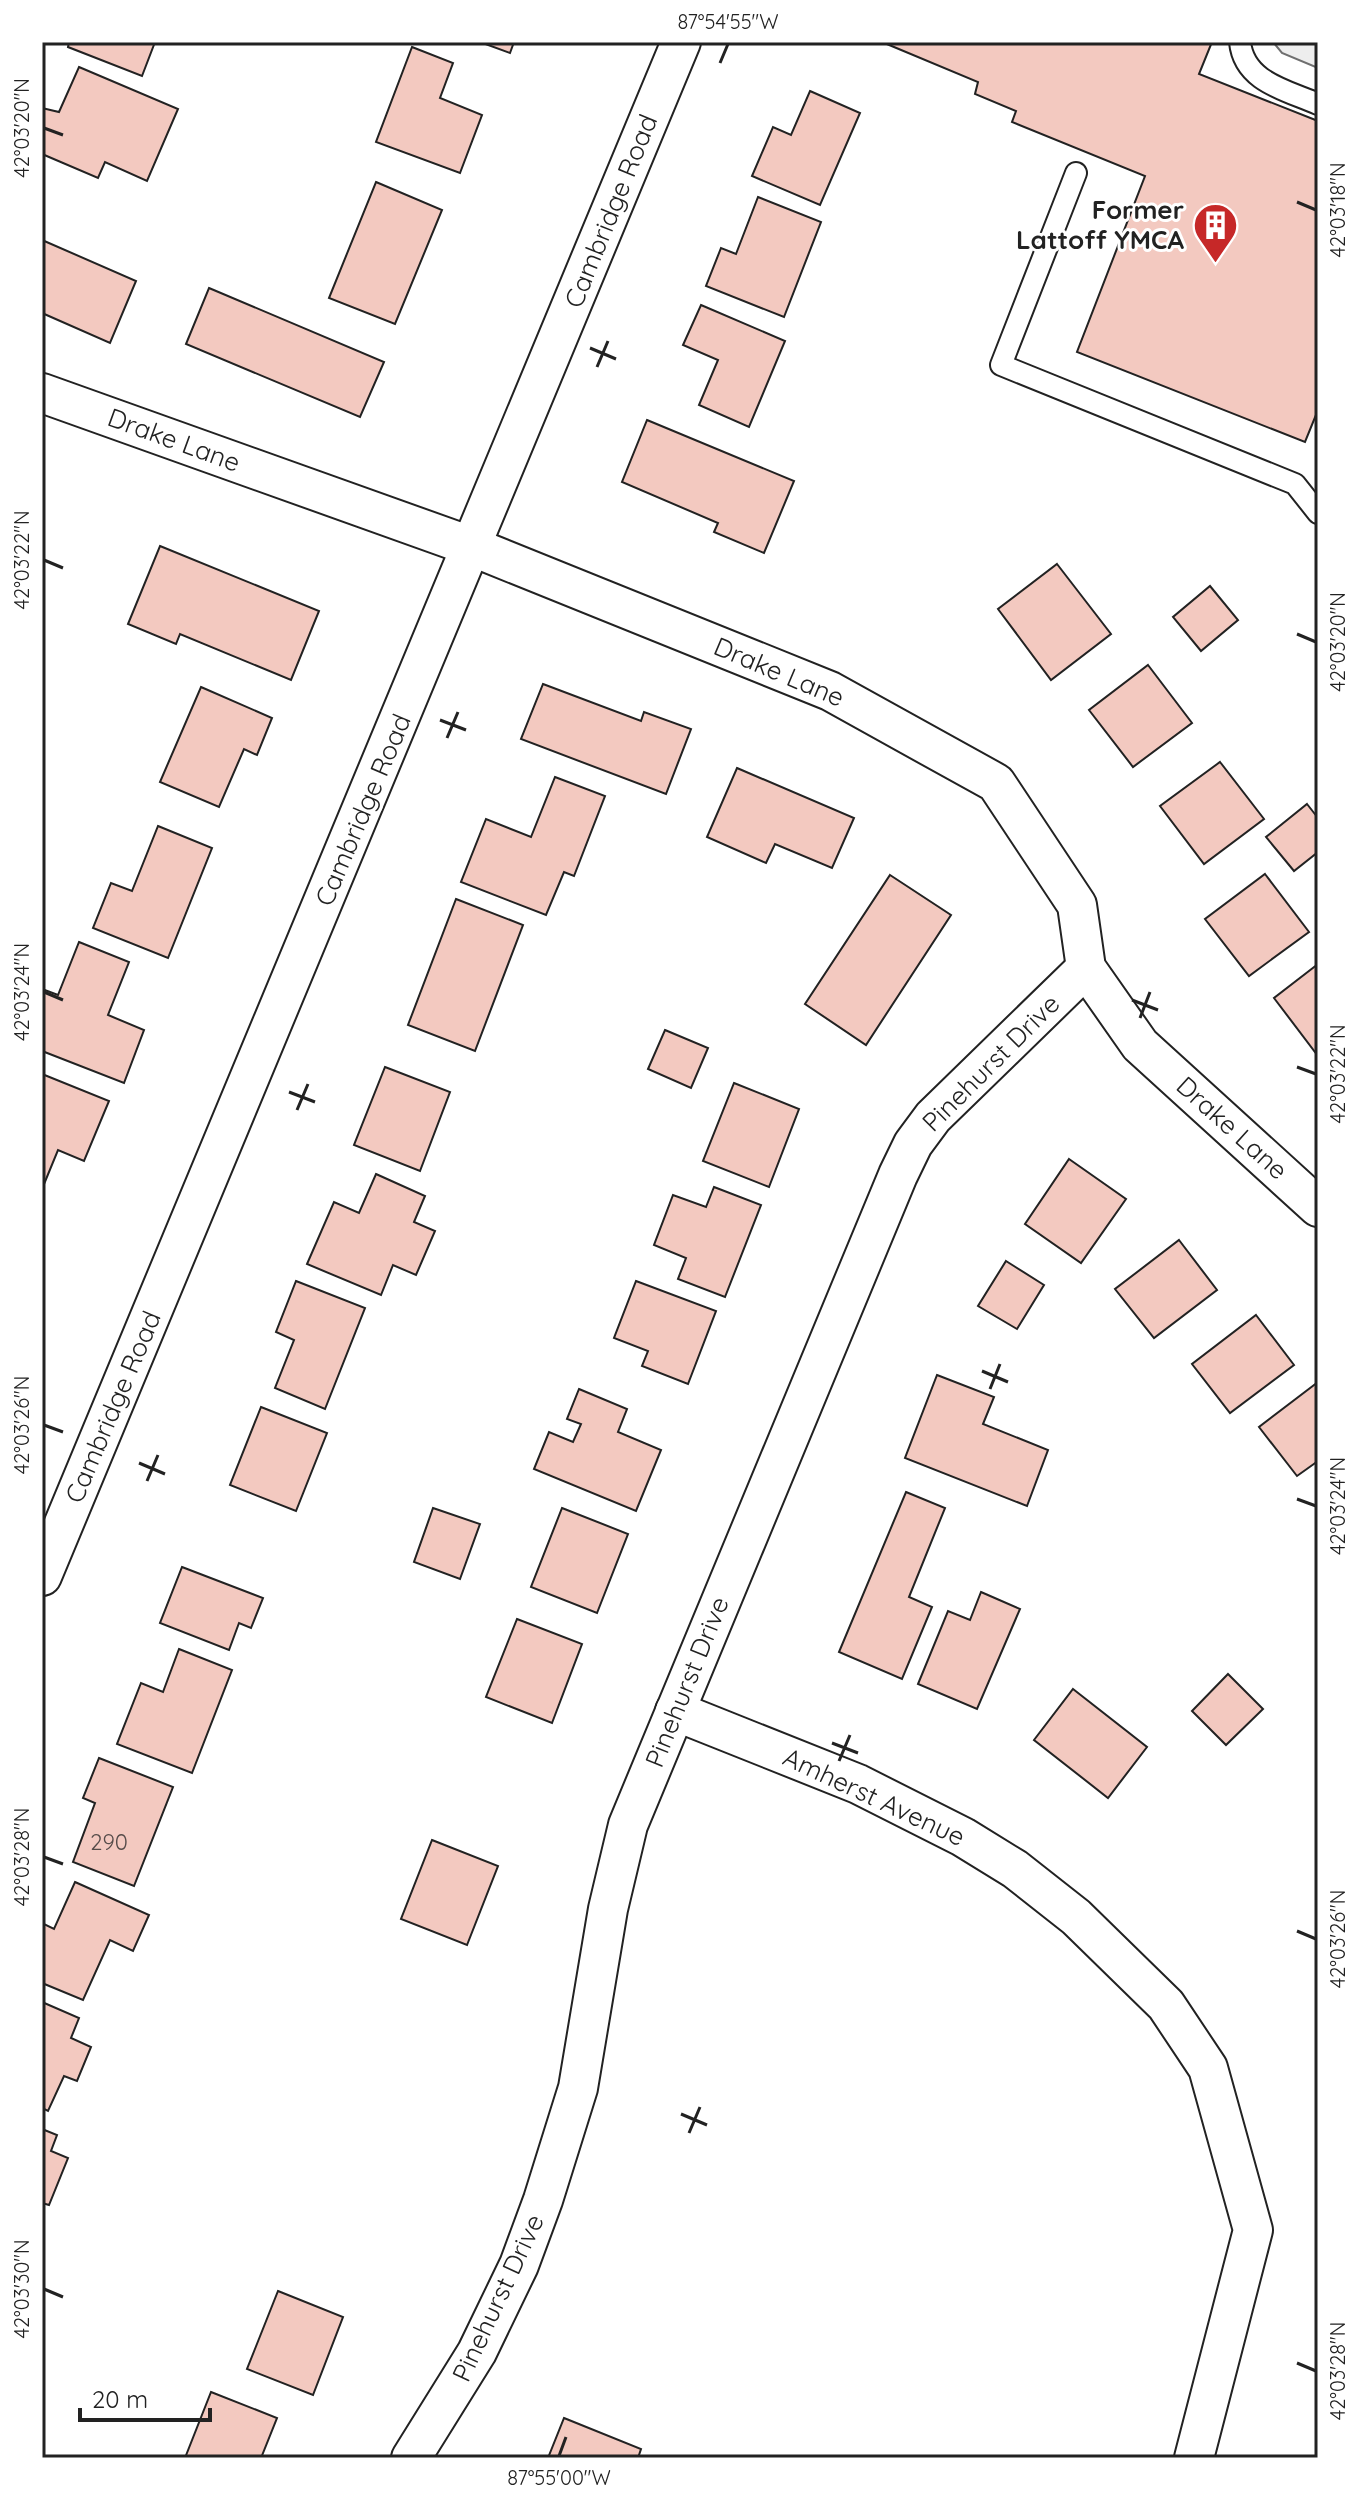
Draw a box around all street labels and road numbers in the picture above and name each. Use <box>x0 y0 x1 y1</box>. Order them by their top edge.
street label: Cambridge Road <box>557 109 664 312</box>
street label: Drake Lane <box>103 400 245 479</box>
street label: Drake Lane <box>709 629 849 714</box>
street label: Cambridge Road <box>307 709 418 911</box>
street label: Pinehurst Drive <box>915 987 1066 1138</box>
street label: Drake Lane <box>1170 1069 1295 1186</box>
street label: Cambridge Road <box>57 1306 168 1508</box>
street label: Pinehurst Drive <box>637 1592 736 1772</box>
street label: Amherst Avenue <box>778 1740 970 1853</box>
street label: Pinehurst Drive <box>444 2209 551 2387</box>

